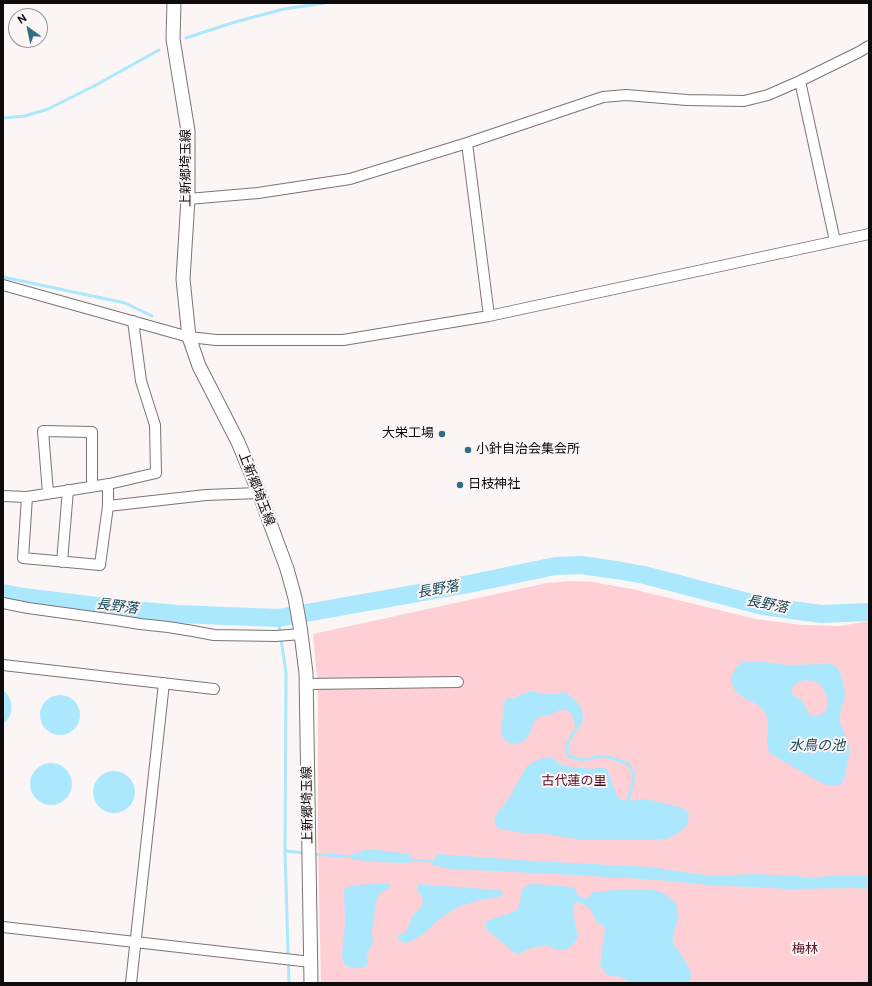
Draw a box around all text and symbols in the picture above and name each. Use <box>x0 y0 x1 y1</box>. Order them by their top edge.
north arrow <box>8 8 48 48</box>
text: N <box>15 11 29 27</box>
street label: 上新郷埼玉線 <box>179 129 195 207</box>
place label: 大栄工場 <box>382 426 434 442</box>
marker: 大栄工場 <box>437 429 447 439</box>
place label: 小針自治会集会所 <box>476 442 580 458</box>
marker: 小針自治会集会所 <box>463 445 473 455</box>
street label: 上新郷埼玉線 <box>235 450 277 528</box>
place label: 日枝神社 <box>468 477 520 493</box>
marker: 日枝神社 <box>455 480 465 490</box>
water label: 長野落 <box>416 578 460 602</box>
water label: 長野落 <box>745 593 789 617</box>
water label: 長野落 <box>95 596 139 618</box>
water label: 水鳥の池 <box>789 738 845 754</box>
street label: 上新郷埼玉線 <box>300 766 316 844</box>
park label: 古代蓮の里 <box>542 774 606 790</box>
park label: 梅林 <box>792 942 818 958</box>

